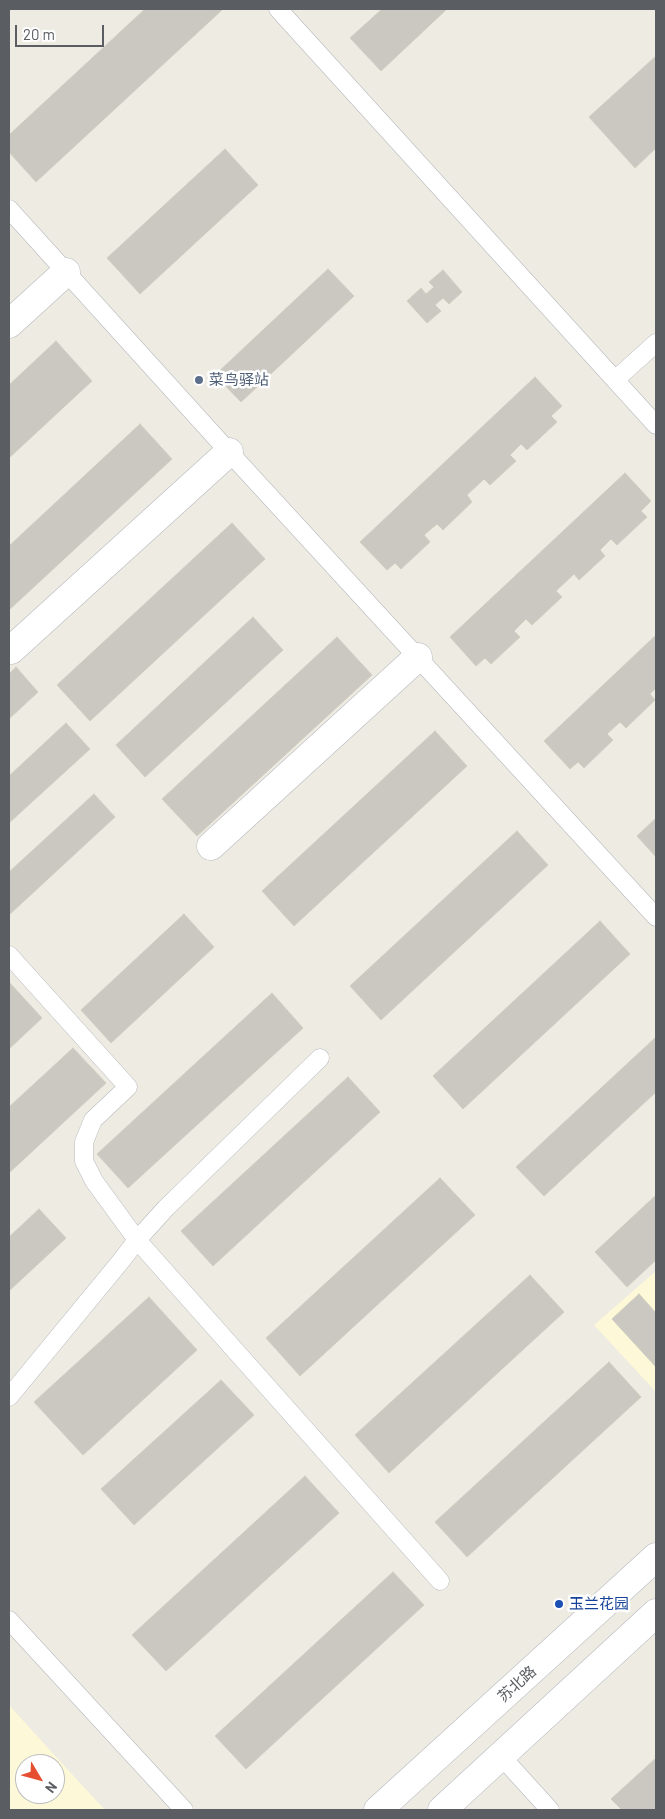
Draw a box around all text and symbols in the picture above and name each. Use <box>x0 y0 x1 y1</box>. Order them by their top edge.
scale bar <box>18 15 106 47</box>
text: 20 m <box>23 25 55 43</box>
place label: 菜鸟驿站 <box>209 371 269 389</box>
marker: 菜鸟驿站 <box>193 374 205 386</box>
place label: 玉兰花园 <box>569 1595 629 1613</box>
marker: 玉兰花园 <box>553 1598 565 1610</box>
street label: 苏北路 <box>494 1662 540 1706</box>
north arrow <box>15 1754 65 1804</box>
text: N <box>42 1779 61 1797</box>

